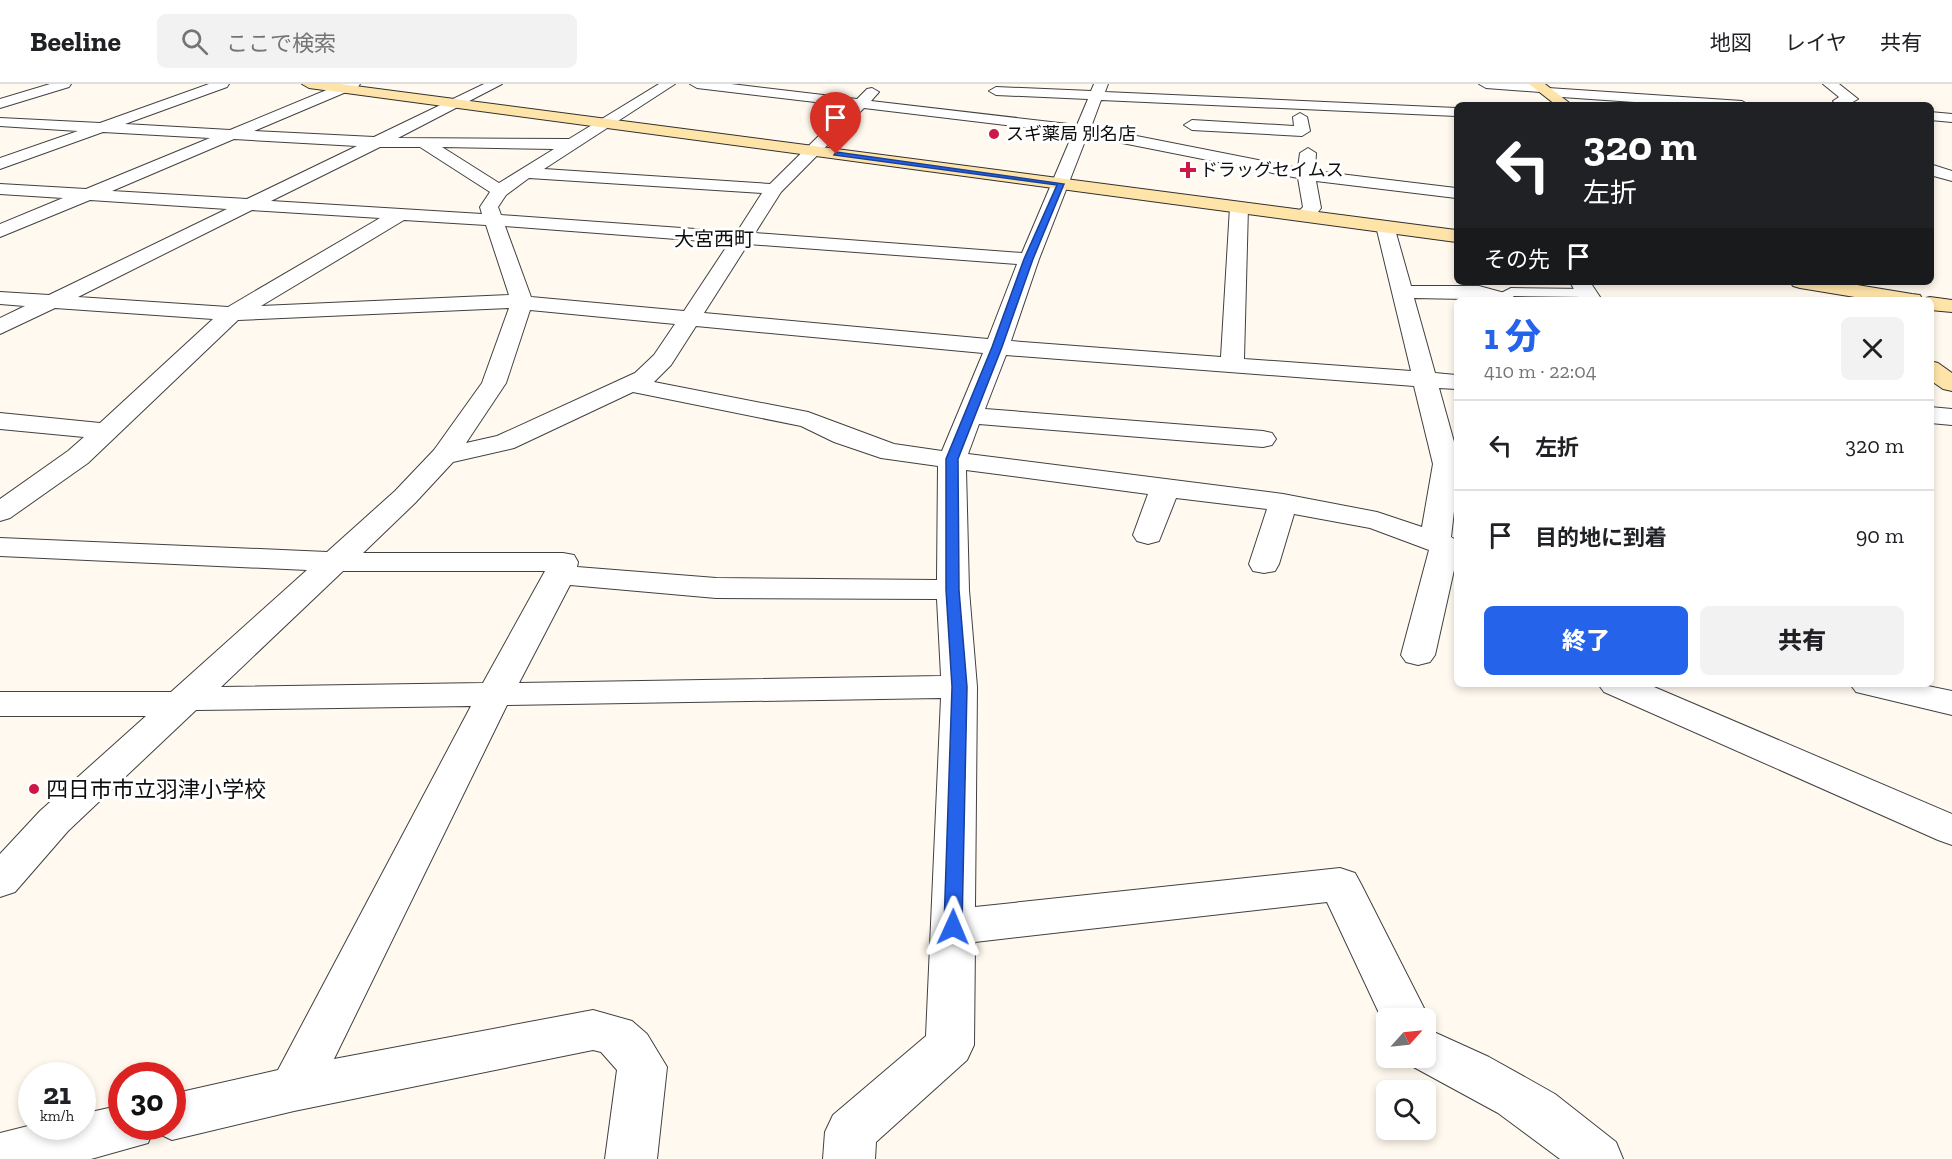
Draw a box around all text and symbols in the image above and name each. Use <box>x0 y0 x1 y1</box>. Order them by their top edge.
search box <box>157 14 577 68</box>
text: Beeline <box>30 25 121 58</box>
icon: search <box>178 25 211 58</box>
text: ここで検索 <box>226 30 336 57</box>
text: 地図 <box>1710 30 1752 55</box>
text: レイヤ <box>1785 30 1847 55</box>
text: 共有 <box>1880 30 1922 55</box>
pin <box>810 92 861 154</box>
icon: arrive <box>819 101 852 134</box>
text: 320 m <box>1583 120 1697 171</box>
place label: スギ薬局 別名店 <box>1006 123 1136 145</box>
icon: left <box>1484 126 1562 204</box>
marker: スギ薬局 別名店 <box>987 127 1001 141</box>
place label: ドラッグセイムス <box>1200 159 1344 181</box>
marker: ドラッグセイムス <box>1181 163 1195 177</box>
text: 左折 <box>1583 177 1637 209</box>
district label: 大宮西町 <box>674 227 754 251</box>
icon: arrive <box>1562 240 1595 273</box>
text: その先 <box>1484 246 1550 273</box>
text: 1 分 <box>1484 315 1541 358</box>
button: close <box>1841 317 1904 380</box>
text: 410 m · 22:04 <box>1484 359 1597 383</box>
icon: left <box>1484 429 1517 462</box>
text: 320 m <box>1845 432 1904 459</box>
text: 左折 <box>1535 434 1579 461</box>
icon: arrive <box>1484 519 1517 552</box>
text: 90 m <box>1856 522 1904 549</box>
text: 目的地に到着 <box>1535 524 1667 551</box>
button: 終了 <box>1484 606 1688 675</box>
button: 共有 <box>1700 606 1904 675</box>
place label: 四日市市立羽津小学校 <box>46 776 266 803</box>
marker: 四日市市立羽津小学校 <box>27 782 41 796</box>
position arrow <box>921 895 985 959</box>
north arrow <box>1376 1008 1436 1068</box>
map controls <box>1376 1008 1436 1140</box>
speed limit sign: 30 <box>108 1062 186 1140</box>
text: 21 <box>43 1076 71 1112</box>
button: search <box>1376 1080 1436 1140</box>
text: km/h <box>40 1107 74 1125</box>

